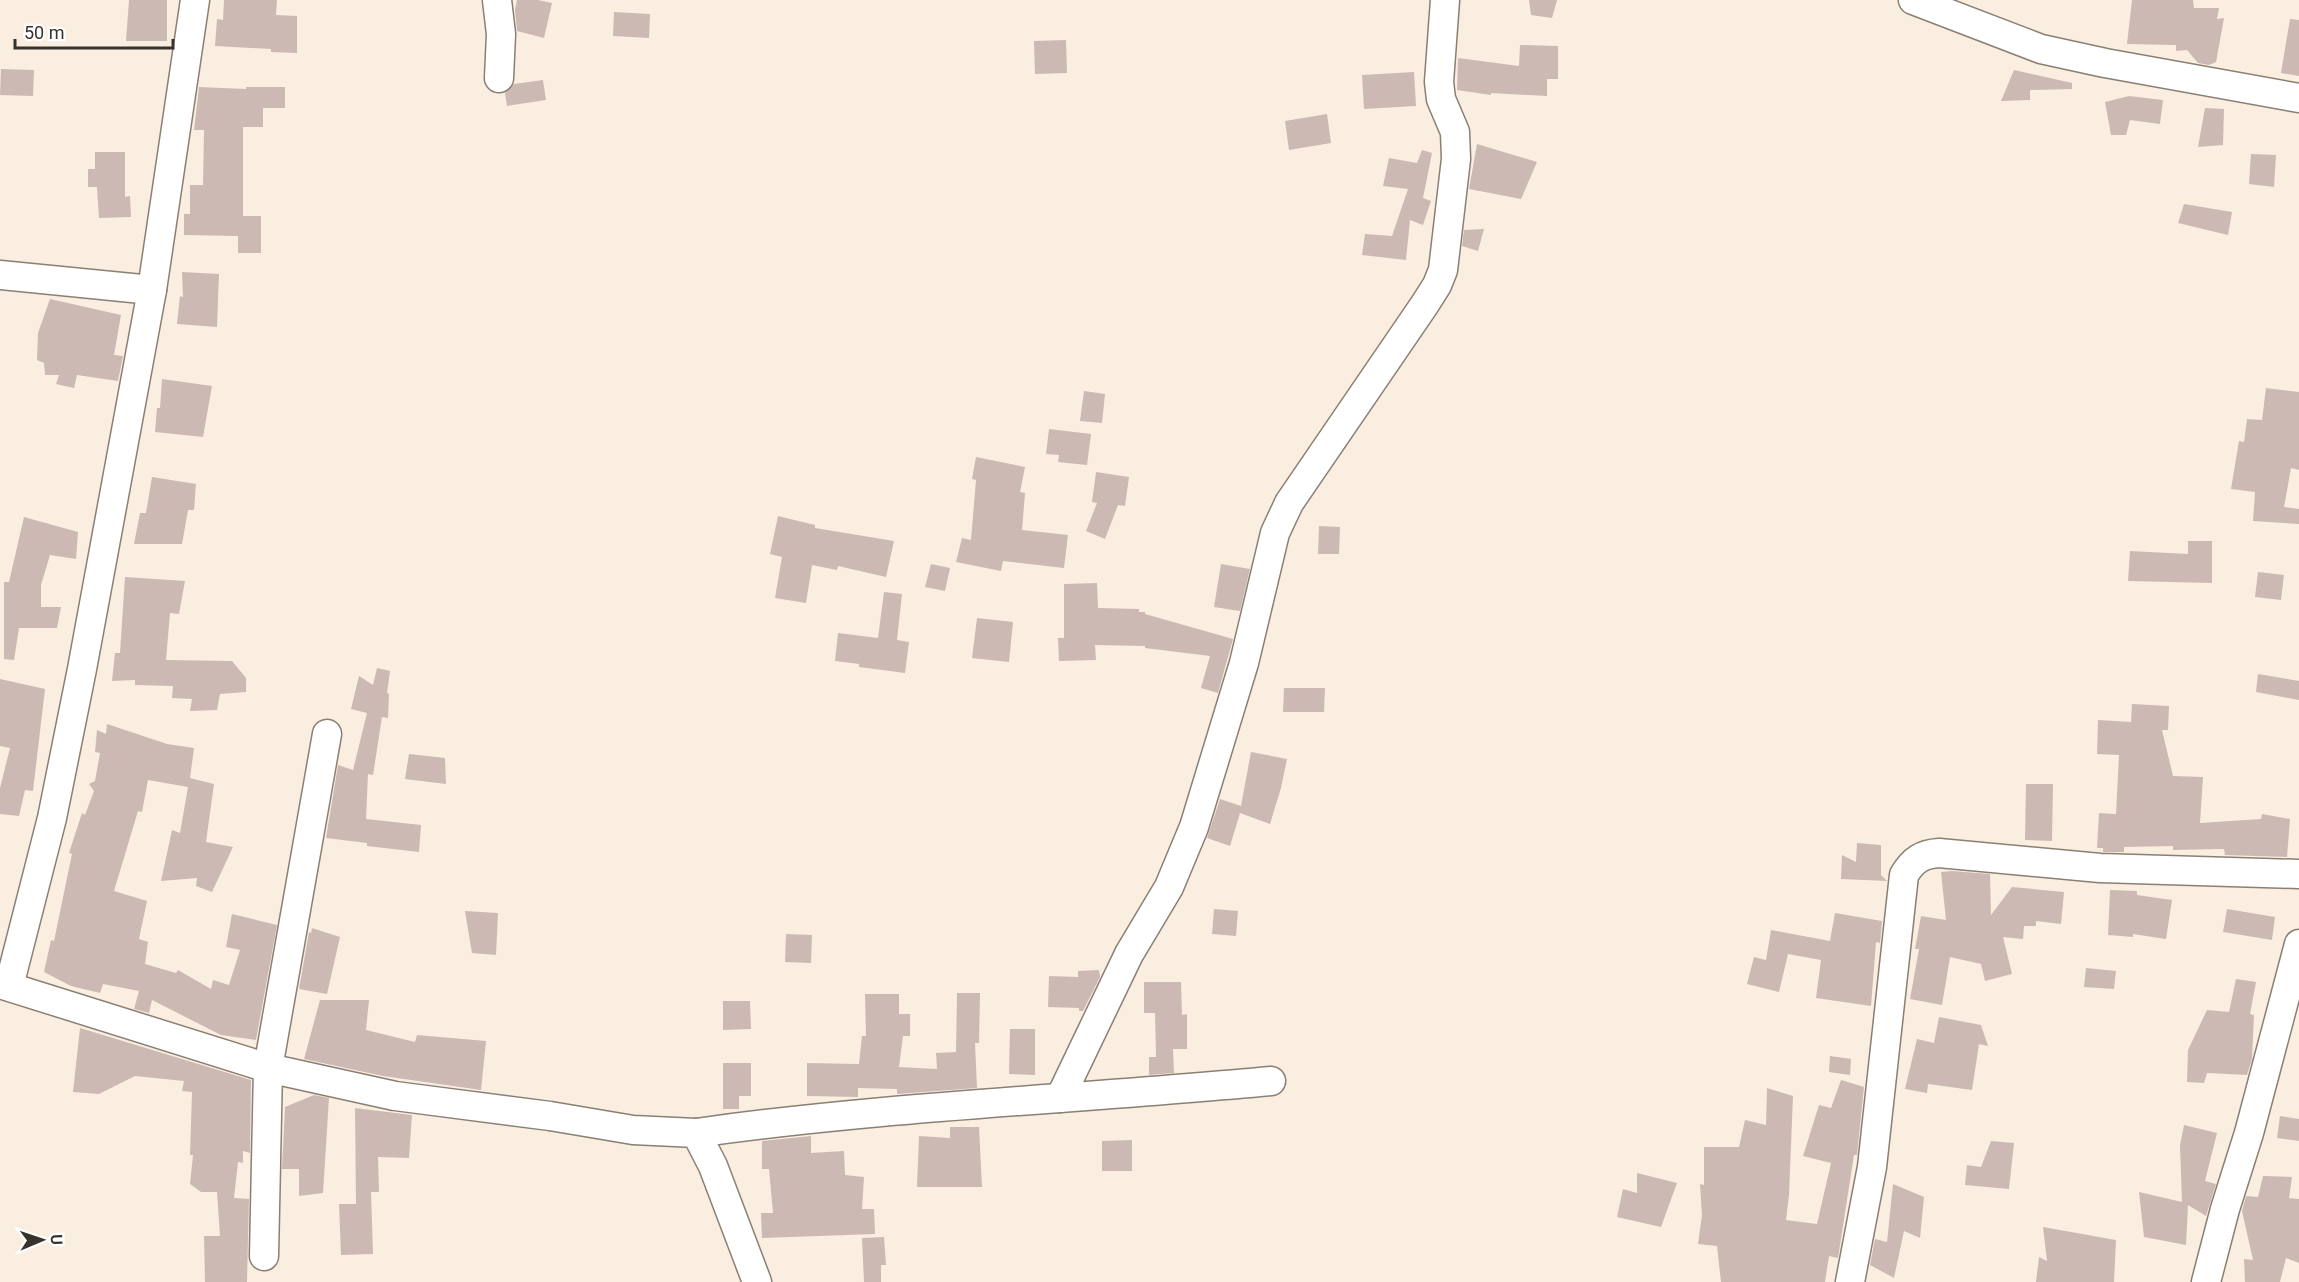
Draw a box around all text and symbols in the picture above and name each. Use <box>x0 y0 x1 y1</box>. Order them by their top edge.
scale bar <box>15 12 172 50</box>
text: 50 m <box>24 22 64 43</box>
north arrow <box>12 1210 72 1270</box>
text: U <box>47 1234 66 1245</box>

